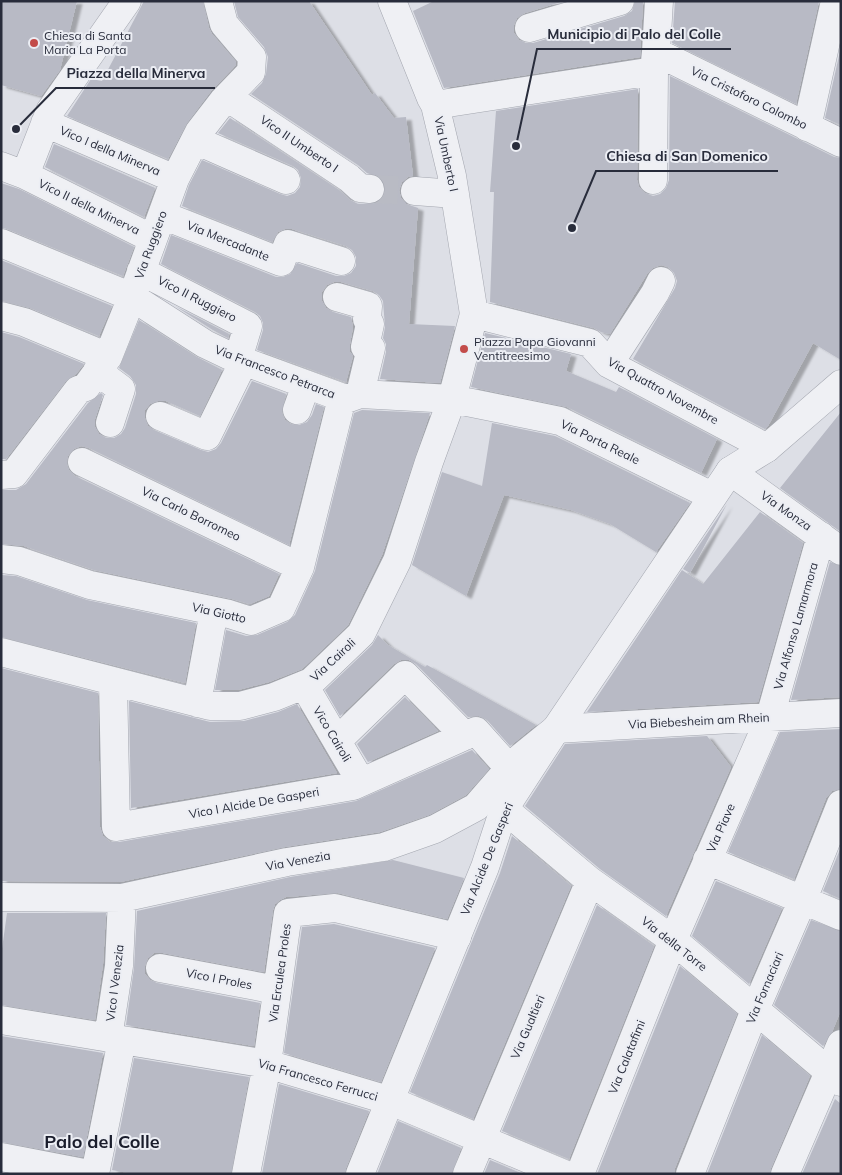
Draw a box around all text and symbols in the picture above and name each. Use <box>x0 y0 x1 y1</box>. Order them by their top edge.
callout: Municipio di Palo del Colle <box>537 20 731 49</box>
text: Municipio di Palo del Colle <box>547 25 721 43</box>
place label: Chiesa di Santa Maria La Porta <box>44 28 131 57</box>
marker: Chiesa di Santa Maria La Porta <box>28 37 40 49</box>
callout: Piazza della Minerva <box>56 59 215 88</box>
street label: Via Cristoforo Colombo <box>689 63 810 132</box>
text: Piazza della Minerva <box>66 64 206 82</box>
street label: Vico II Umberto I <box>257 112 341 175</box>
street label: Via Umberto I <box>431 115 462 193</box>
street label: Vico I della Minerva <box>58 123 163 179</box>
callout: Chiesa di San Domenico <box>596 142 778 171</box>
text: Chiesa di San Domenico <box>606 147 768 165</box>
street label: Vico II della Minerva <box>36 175 142 238</box>
street label: Via Ruggiero <box>131 208 170 281</box>
street label: Via Mercadante <box>185 217 272 264</box>
street label: Vico II Ruggiero <box>155 272 239 325</box>
place label: Piazza Papa Giovanni Ventitreesimo <box>474 334 596 363</box>
street label: Via Francesco Petrarca <box>213 342 338 401</box>
marker: Piazza Papa Giovanni Ventitreesimo <box>458 343 470 355</box>
street label: Via Quattro Novembre <box>605 354 721 427</box>
street label: Via Porta Reale <box>558 416 642 467</box>
street label: Via Carlo Borromeo <box>139 483 243 544</box>
street label: Via Monza <box>758 487 815 534</box>
street label: Via Alfonso Lamarmora <box>770 561 821 691</box>
street label: Via Giotto <box>191 599 248 626</box>
street label: Via Cairoli <box>307 635 359 684</box>
street label: Vico Cairoli <box>310 703 355 764</box>
street label: Via Biebesheim am Rhein <box>628 709 770 732</box>
street label: Vico I Alcide De Gasperi <box>188 784 320 821</box>
street label: Via Alcide De Gasperi <box>457 800 516 917</box>
street label: Via Piave <box>703 801 738 855</box>
street label: Via Venezia <box>264 847 332 874</box>
street label: Via della Torre <box>638 913 710 974</box>
street label: Via Erculea Proles <box>265 923 294 1023</box>
street label: Vico I Venezia <box>102 944 127 1022</box>
street label: Via Fornaciari <box>743 949 786 1026</box>
street label: Vico I Proles <box>185 965 254 992</box>
street label: Via Gualtieri <box>507 992 548 1061</box>
street label: Via Calatafimi <box>605 1017 648 1096</box>
street label: Via Francesco Ferrucci <box>256 1055 380 1104</box>
district label: Palo del Colle <box>44 1130 160 1153</box>

